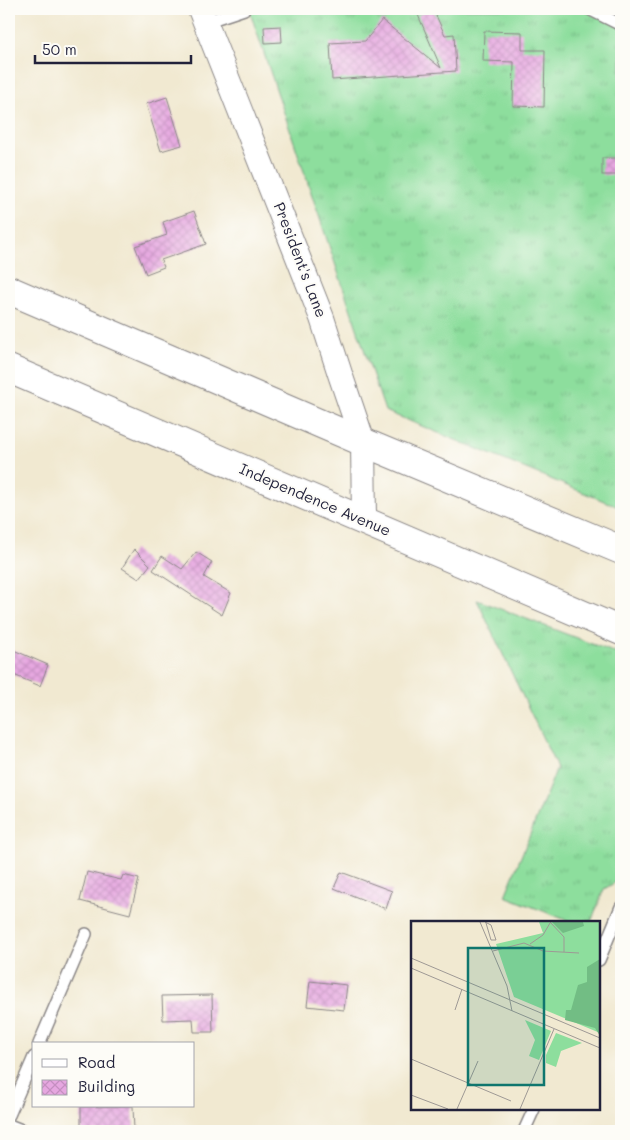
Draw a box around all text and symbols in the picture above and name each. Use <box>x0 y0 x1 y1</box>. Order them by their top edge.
scale bar <box>35 32 191 64</box>
text: 50 m <box>42 39 77 59</box>
street label: President's Lane <box>270 199 332 320</box>
street label: Independence Avenue <box>237 458 394 540</box>
inset map <box>411 921 600 1110</box>
legend <box>32 1042 195 1108</box>
text: Road <box>78 1052 115 1072</box>
text: Building <box>78 1076 135 1096</box>

